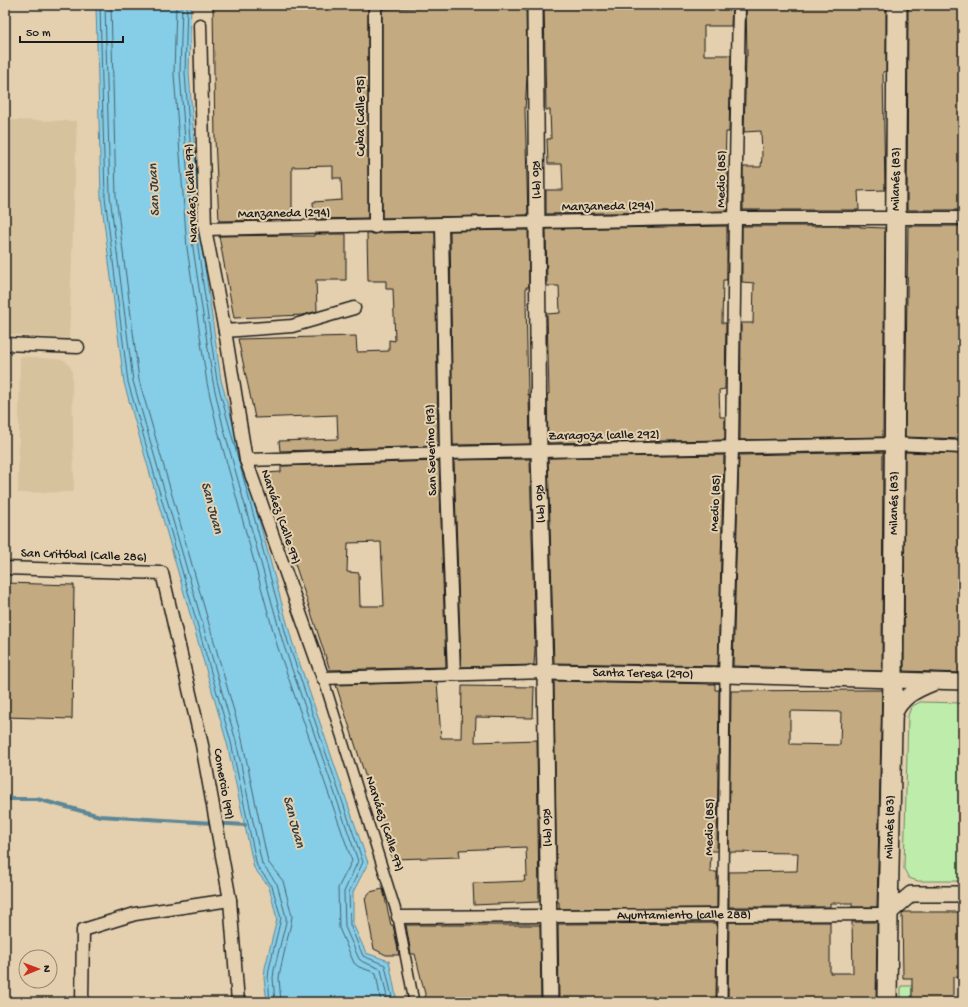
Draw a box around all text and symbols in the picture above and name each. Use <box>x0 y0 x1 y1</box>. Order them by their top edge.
scale bar <box>20 18 123 44</box>
text: 50 m <box>26 27 51 41</box>
street label: Cuba (Calle 95) <box>354 76 369 156</box>
street label: Narváez (Calle 97) <box>182 143 202 243</box>
street label: Milanés (83) <box>888 147 904 211</box>
street label: Medio (85) <box>714 150 730 208</box>
street label: Río (91) <box>529 161 544 199</box>
water label: San Juan <box>145 163 165 217</box>
street label: Manzaneda (294) <box>562 199 654 215</box>
street label: Manzaneda (294) <box>238 206 330 222</box>
street label: San Severino (93) <box>423 404 441 496</box>
street label: Zaragoza (calle 292) <box>548 428 660 444</box>
street label: Narváez (Calle 97) <box>257 468 303 566</box>
street label: Milanés (83) <box>886 471 902 535</box>
street label: Medio (85) <box>708 474 724 532</box>
water label: San Juan <box>196 480 226 536</box>
street label: Río (91) <box>532 484 548 523</box>
street label: San Critóbal (Calle 286) <box>21 546 147 566</box>
street label: Santa Teresa (290) <box>592 665 694 682</box>
street label: Comercio (99) <box>209 747 237 821</box>
street label: Narváez (Calle 97) <box>362 775 406 873</box>
water label: San Juan <box>278 794 308 850</box>
street label: Milanés (83) <box>882 795 898 859</box>
street label: Medio (85) <box>702 798 718 856</box>
street label: Río (91) <box>540 808 555 847</box>
street label: Ayuntamiento (calle 288) <box>617 907 751 923</box>
north arrow <box>18 949 58 989</box>
text: N <box>40 965 52 973</box>

